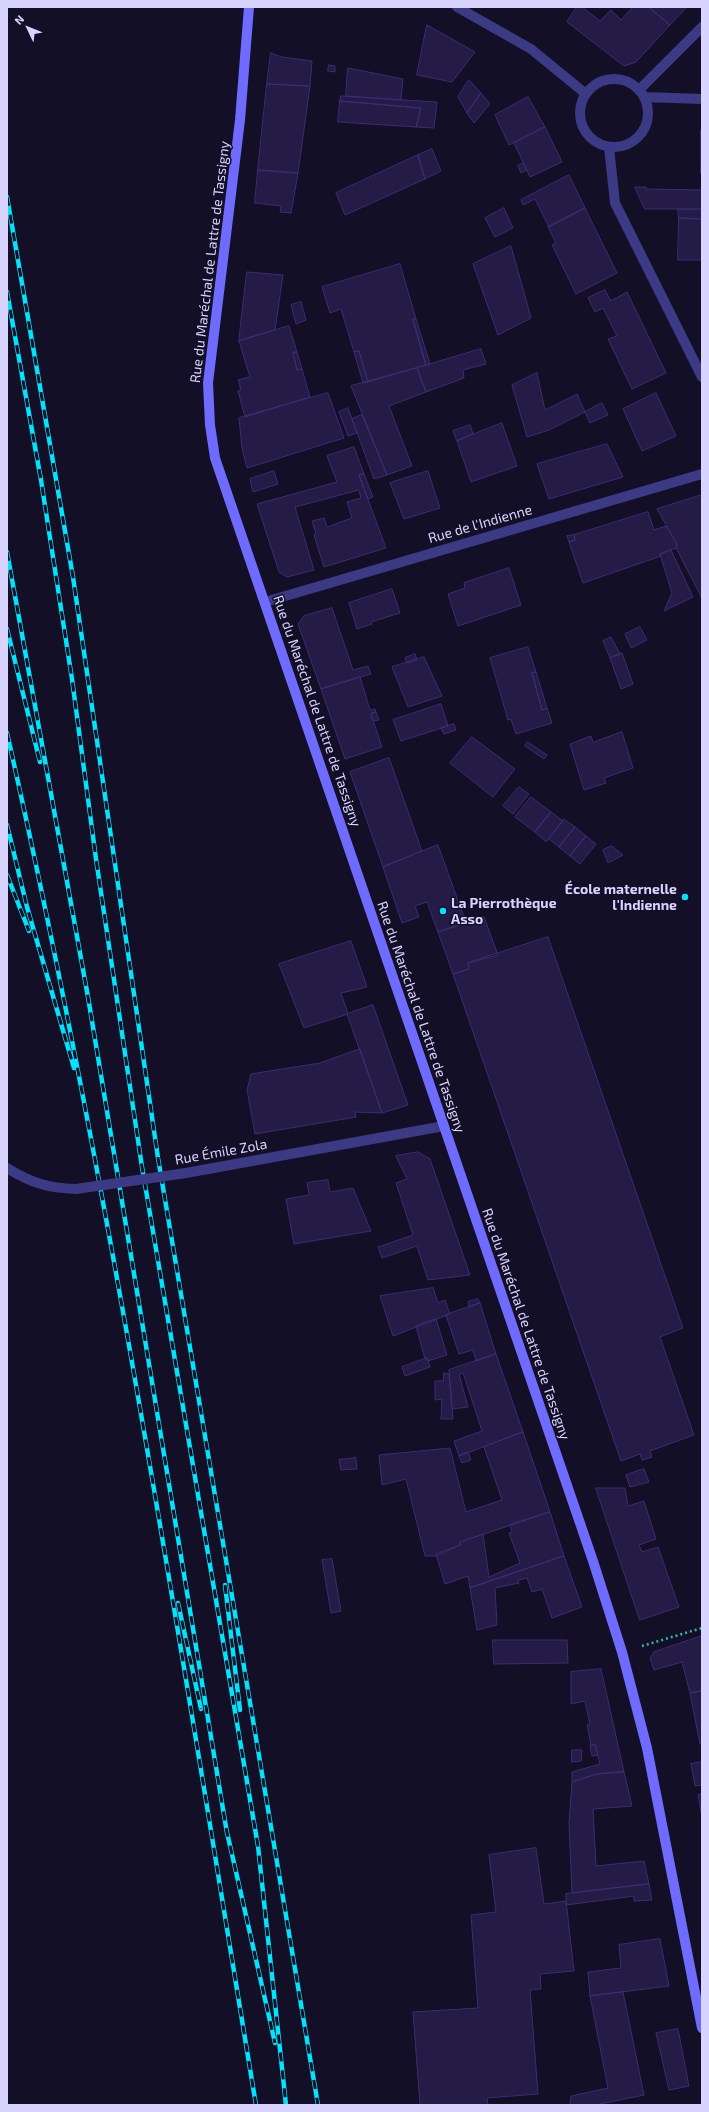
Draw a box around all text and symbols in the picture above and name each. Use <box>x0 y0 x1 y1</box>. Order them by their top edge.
north arrow <box>8 8 48 48</box>
text: N <box>11 12 26 27</box>
street label: Rue du Maréchal de Lattre de Tassigny <box>187 140 233 384</box>
street label: Rue de l'Indienne <box>426 501 534 547</box>
street label: Rue du Maréchal de Lattre de Tassigny <box>269 593 365 829</box>
place label: École maternelle l'Indienne <box>565 881 677 914</box>
marker: École maternelle l'Indienne <box>680 892 690 902</box>
place label: La Pierrothèque Asso <box>451 895 557 928</box>
street label: Rue du Maréchal de Lattre de Tassigny <box>373 899 469 1135</box>
marker: La Pierrothèque Asso <box>438 906 448 916</box>
street label: Rue Émile Zola <box>174 1136 268 1168</box>
street label: Rue du Maréchal de Lattre de Tassigny <box>478 1206 574 1442</box>

